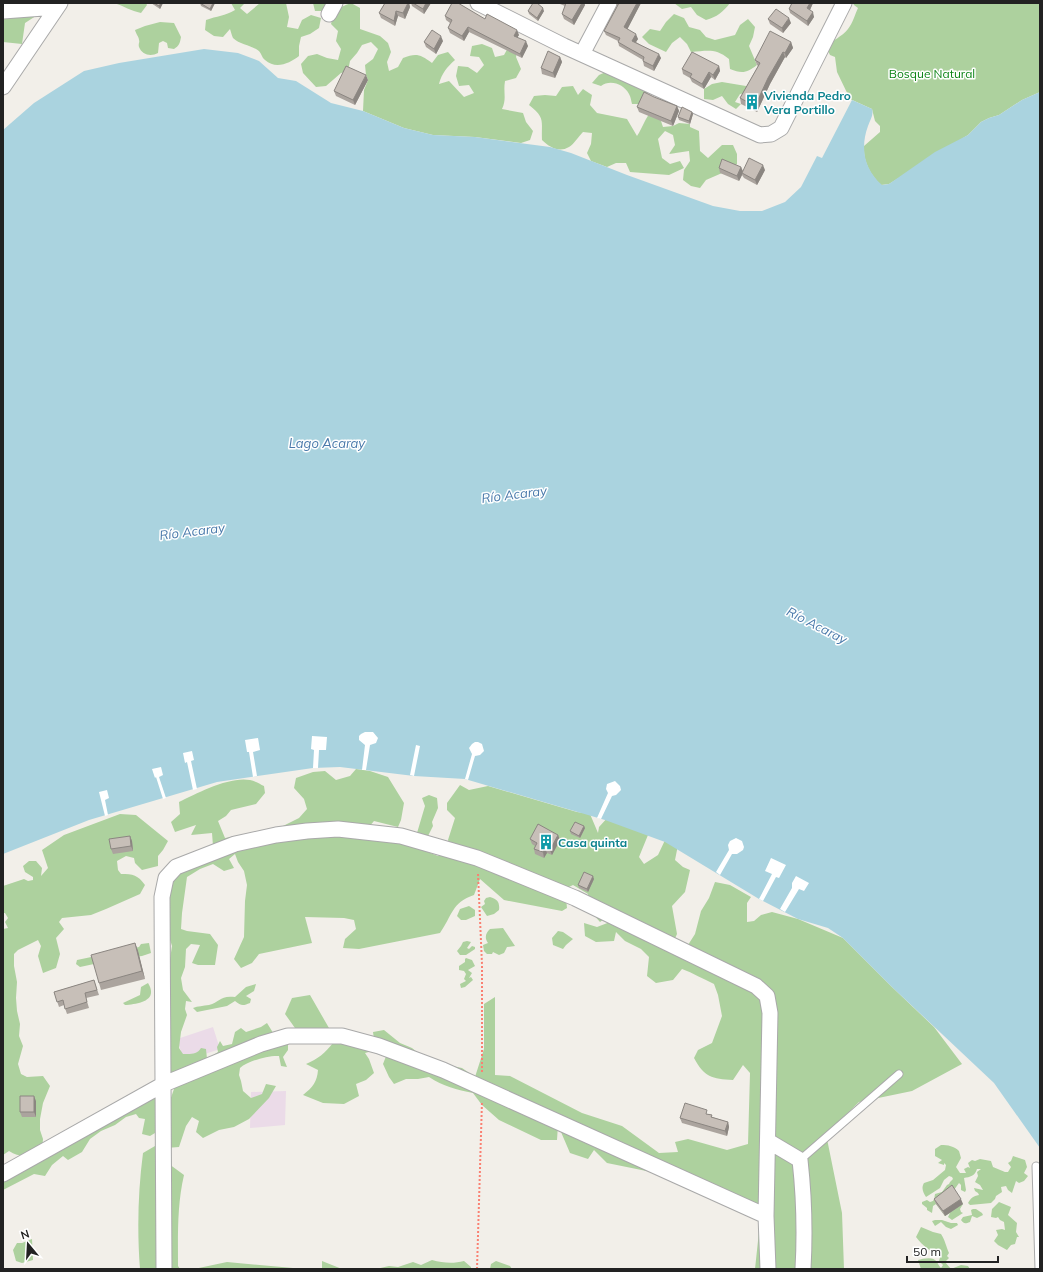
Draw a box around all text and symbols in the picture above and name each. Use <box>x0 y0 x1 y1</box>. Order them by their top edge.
park label: Bosque Natural <box>889 66 975 81</box>
place label: Vivienda Pedro Vera Portillo <box>763 88 851 117</box>
building icon: Vivienda Pedro Vera Portillo <box>743 93 761 111</box>
water label: Lago Acaray <box>289 435 366 451</box>
water label: Río Acaray <box>480 482 549 506</box>
water label: Río Acaray <box>158 519 227 543</box>
water label: Río Acaray <box>784 603 851 648</box>
building icon: Casa quinta <box>537 833 555 851</box>
place label: Casa quinta <box>558 835 627 850</box>
north arrow <box>8 1224 48 1264</box>
text: N <box>19 1227 31 1242</box>
scale bar <box>907 1238 998 1264</box>
text: 50 m <box>913 1244 941 1259</box>

